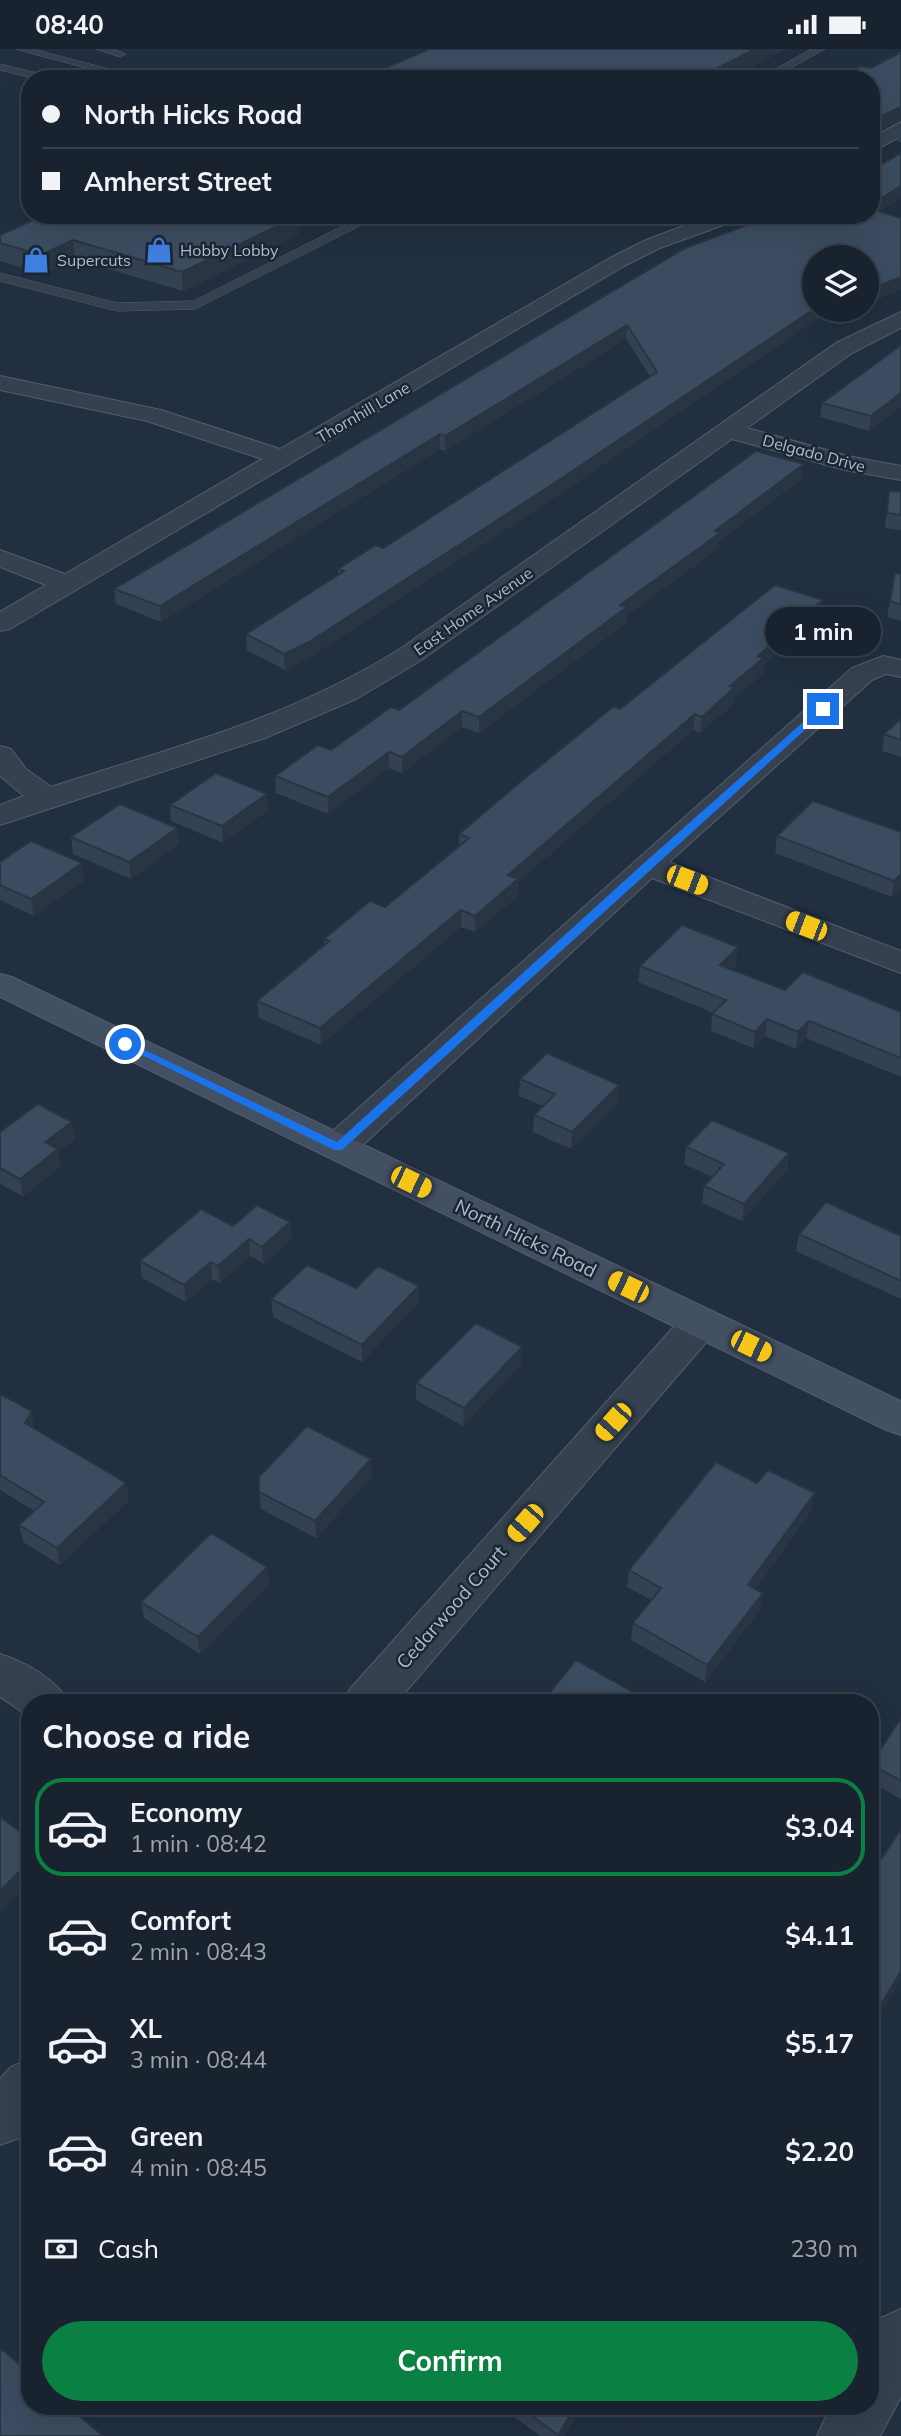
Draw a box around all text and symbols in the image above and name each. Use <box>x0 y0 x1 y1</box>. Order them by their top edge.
text: 08:40 <box>35 8 104 41</box>
text: North Hicks Road <box>84 98 302 131</box>
text: Amherst Street <box>84 165 272 198</box>
shop icon: Hobby Lobby <box>144 235 174 265</box>
place label: Hobby Lobby <box>180 240 279 260</box>
shop icon: Supercuts <box>21 245 51 275</box>
map controls <box>802 245 879 322</box>
button: layers <box>802 245 879 322</box>
place label: Supercuts <box>57 250 131 270</box>
street label: Thornhill Lane <box>313 377 413 447</box>
street label: Delgado Drive <box>761 430 867 476</box>
street label: East Home Avenue <box>410 562 536 660</box>
callout: 1 min <box>765 607 881 657</box>
text: 1 min <box>793 617 853 646</box>
route end <box>807 693 839 725</box>
car <box>664 863 711 897</box>
car <box>783 909 830 943</box>
route start <box>109 1028 141 1060</box>
car <box>388 1163 435 1201</box>
street label: North Hicks Road <box>451 1193 601 1283</box>
car <box>605 1268 652 1306</box>
car <box>728 1327 775 1365</box>
car <box>592 1399 635 1445</box>
car <box>504 1500 547 1546</box>
street label: Cedarwood Court <box>391 1540 511 1674</box>
text: Choose a ride <box>42 1716 250 1756</box>
icon: car <box>46 1796 109 1859</box>
text: Economy <box>130 1796 242 1829</box>
text: $3.04 <box>785 1811 854 1844</box>
text: 1 min · 08:42 <box>130 1829 267 1858</box>
icon: car <box>46 1904 109 1967</box>
text: Comfort <box>130 1904 231 1937</box>
text: $4.11 <box>785 1919 854 1952</box>
text: 2 min · 08:43 <box>130 1937 267 1966</box>
icon: car <box>46 2012 109 2075</box>
text: XL <box>130 2012 162 2045</box>
text: $5.17 <box>785 2027 854 2060</box>
text: 3 min · 08:44 <box>130 2045 267 2074</box>
icon: car <box>46 2120 109 2183</box>
text: Green <box>130 2120 203 2153</box>
text: $2.20 <box>785 2135 854 2168</box>
text: 4 min · 08:45 <box>130 2153 267 2182</box>
icon: cash <box>42 2230 80 2268</box>
text: Cash <box>98 2232 159 2265</box>
text: 230 m <box>790 2234 858 2263</box>
button: Confirm <box>42 2321 858 2401</box>

